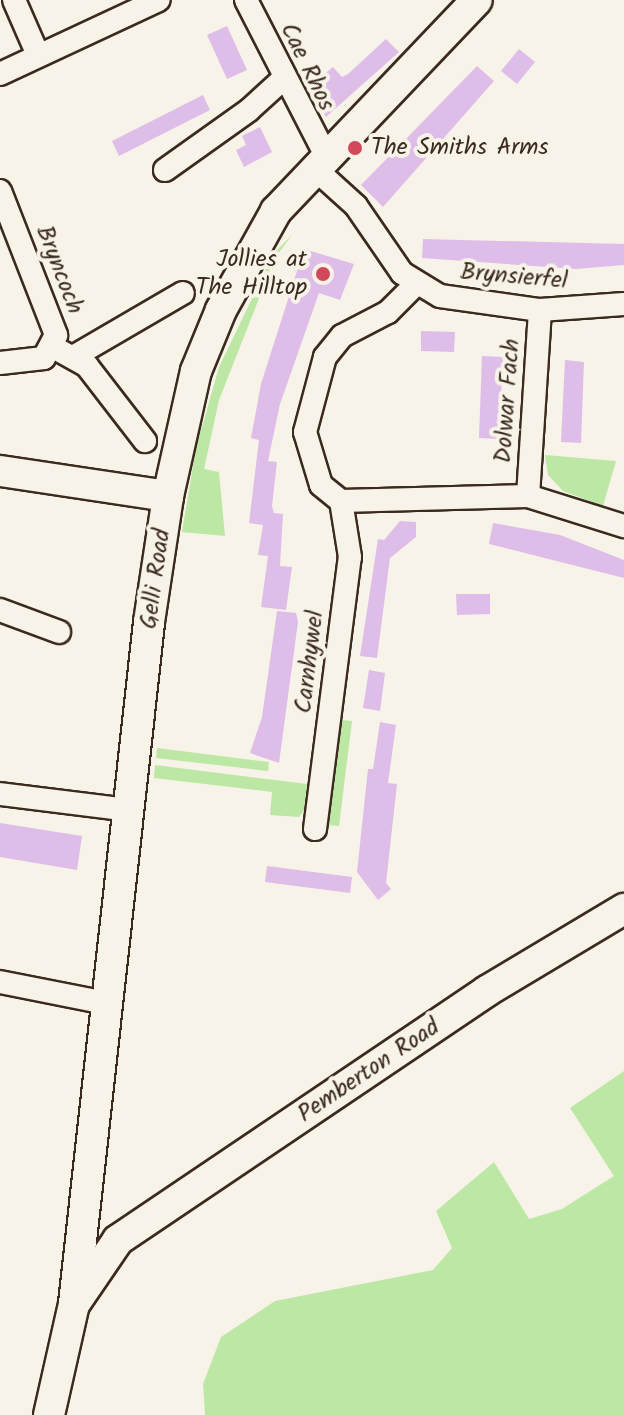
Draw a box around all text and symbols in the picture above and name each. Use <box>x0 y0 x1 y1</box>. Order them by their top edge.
street label: Cae Rhos <box>273 18 341 116</box>
place label: The Smiths Arms <box>371 134 549 162</box>
marker: The Smiths Arms <box>346 139 364 157</box>
street label: Bryncoch <box>29 222 89 318</box>
place label: Jollies at The Hilltop <box>196 246 307 302</box>
street label: Brynsierfel <box>459 258 569 296</box>
marker: Jollies at The Hilltop <box>314 265 332 283</box>
street label: Dolwar Fach <box>489 338 527 464</box>
street label: Gelli Road <box>135 527 177 631</box>
street label: Carnhywel <box>289 609 331 715</box>
street label: Pemberton Road <box>293 1013 445 1129</box>

